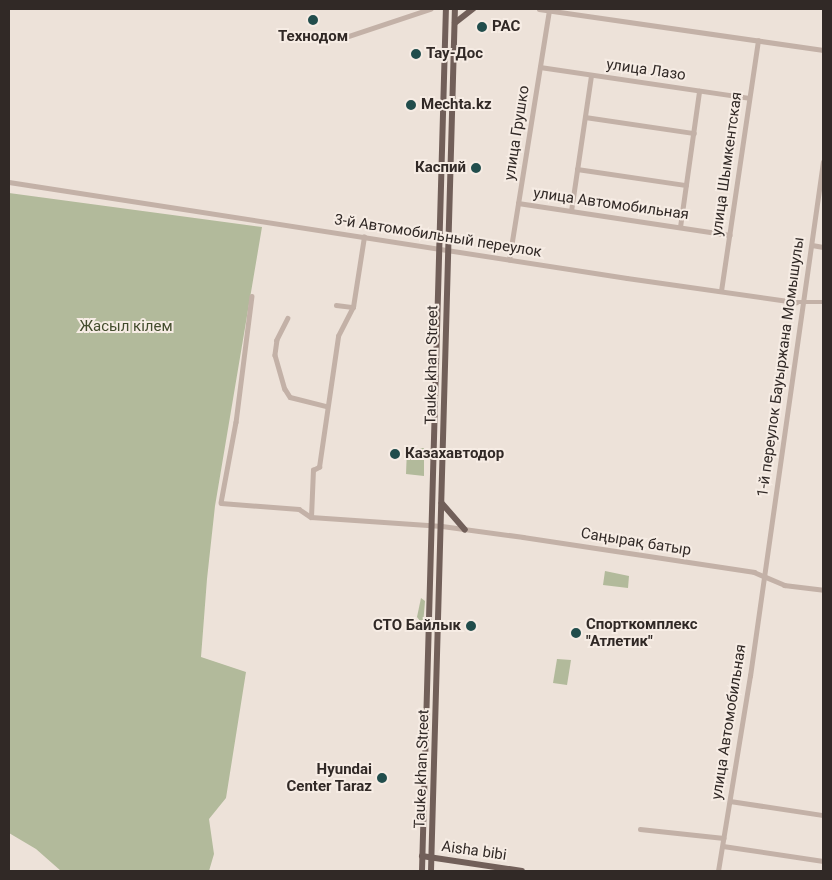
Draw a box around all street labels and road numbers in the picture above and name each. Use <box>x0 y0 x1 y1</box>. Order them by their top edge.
street label: улица Лазо <box>605 56 687 84</box>
street label: улица Грушко <box>501 84 533 182</box>
street label: улица Шымкентская <box>708 91 746 237</box>
street label: улица Автомобильная <box>532 184 690 224</box>
street label: 3-й Автомобильный переулок <box>333 211 543 261</box>
street label: 1-й переулок Бауыржана Момышулы <box>754 236 808 498</box>
street label: Tauke khan Street <box>422 305 442 425</box>
street label: Саңырақ батыр <box>580 524 692 560</box>
street label: улица Автомобильная <box>708 643 750 801</box>
street label: Tauke khan Street <box>411 709 433 829</box>
street label: Aisha bibi <box>440 838 508 864</box>

